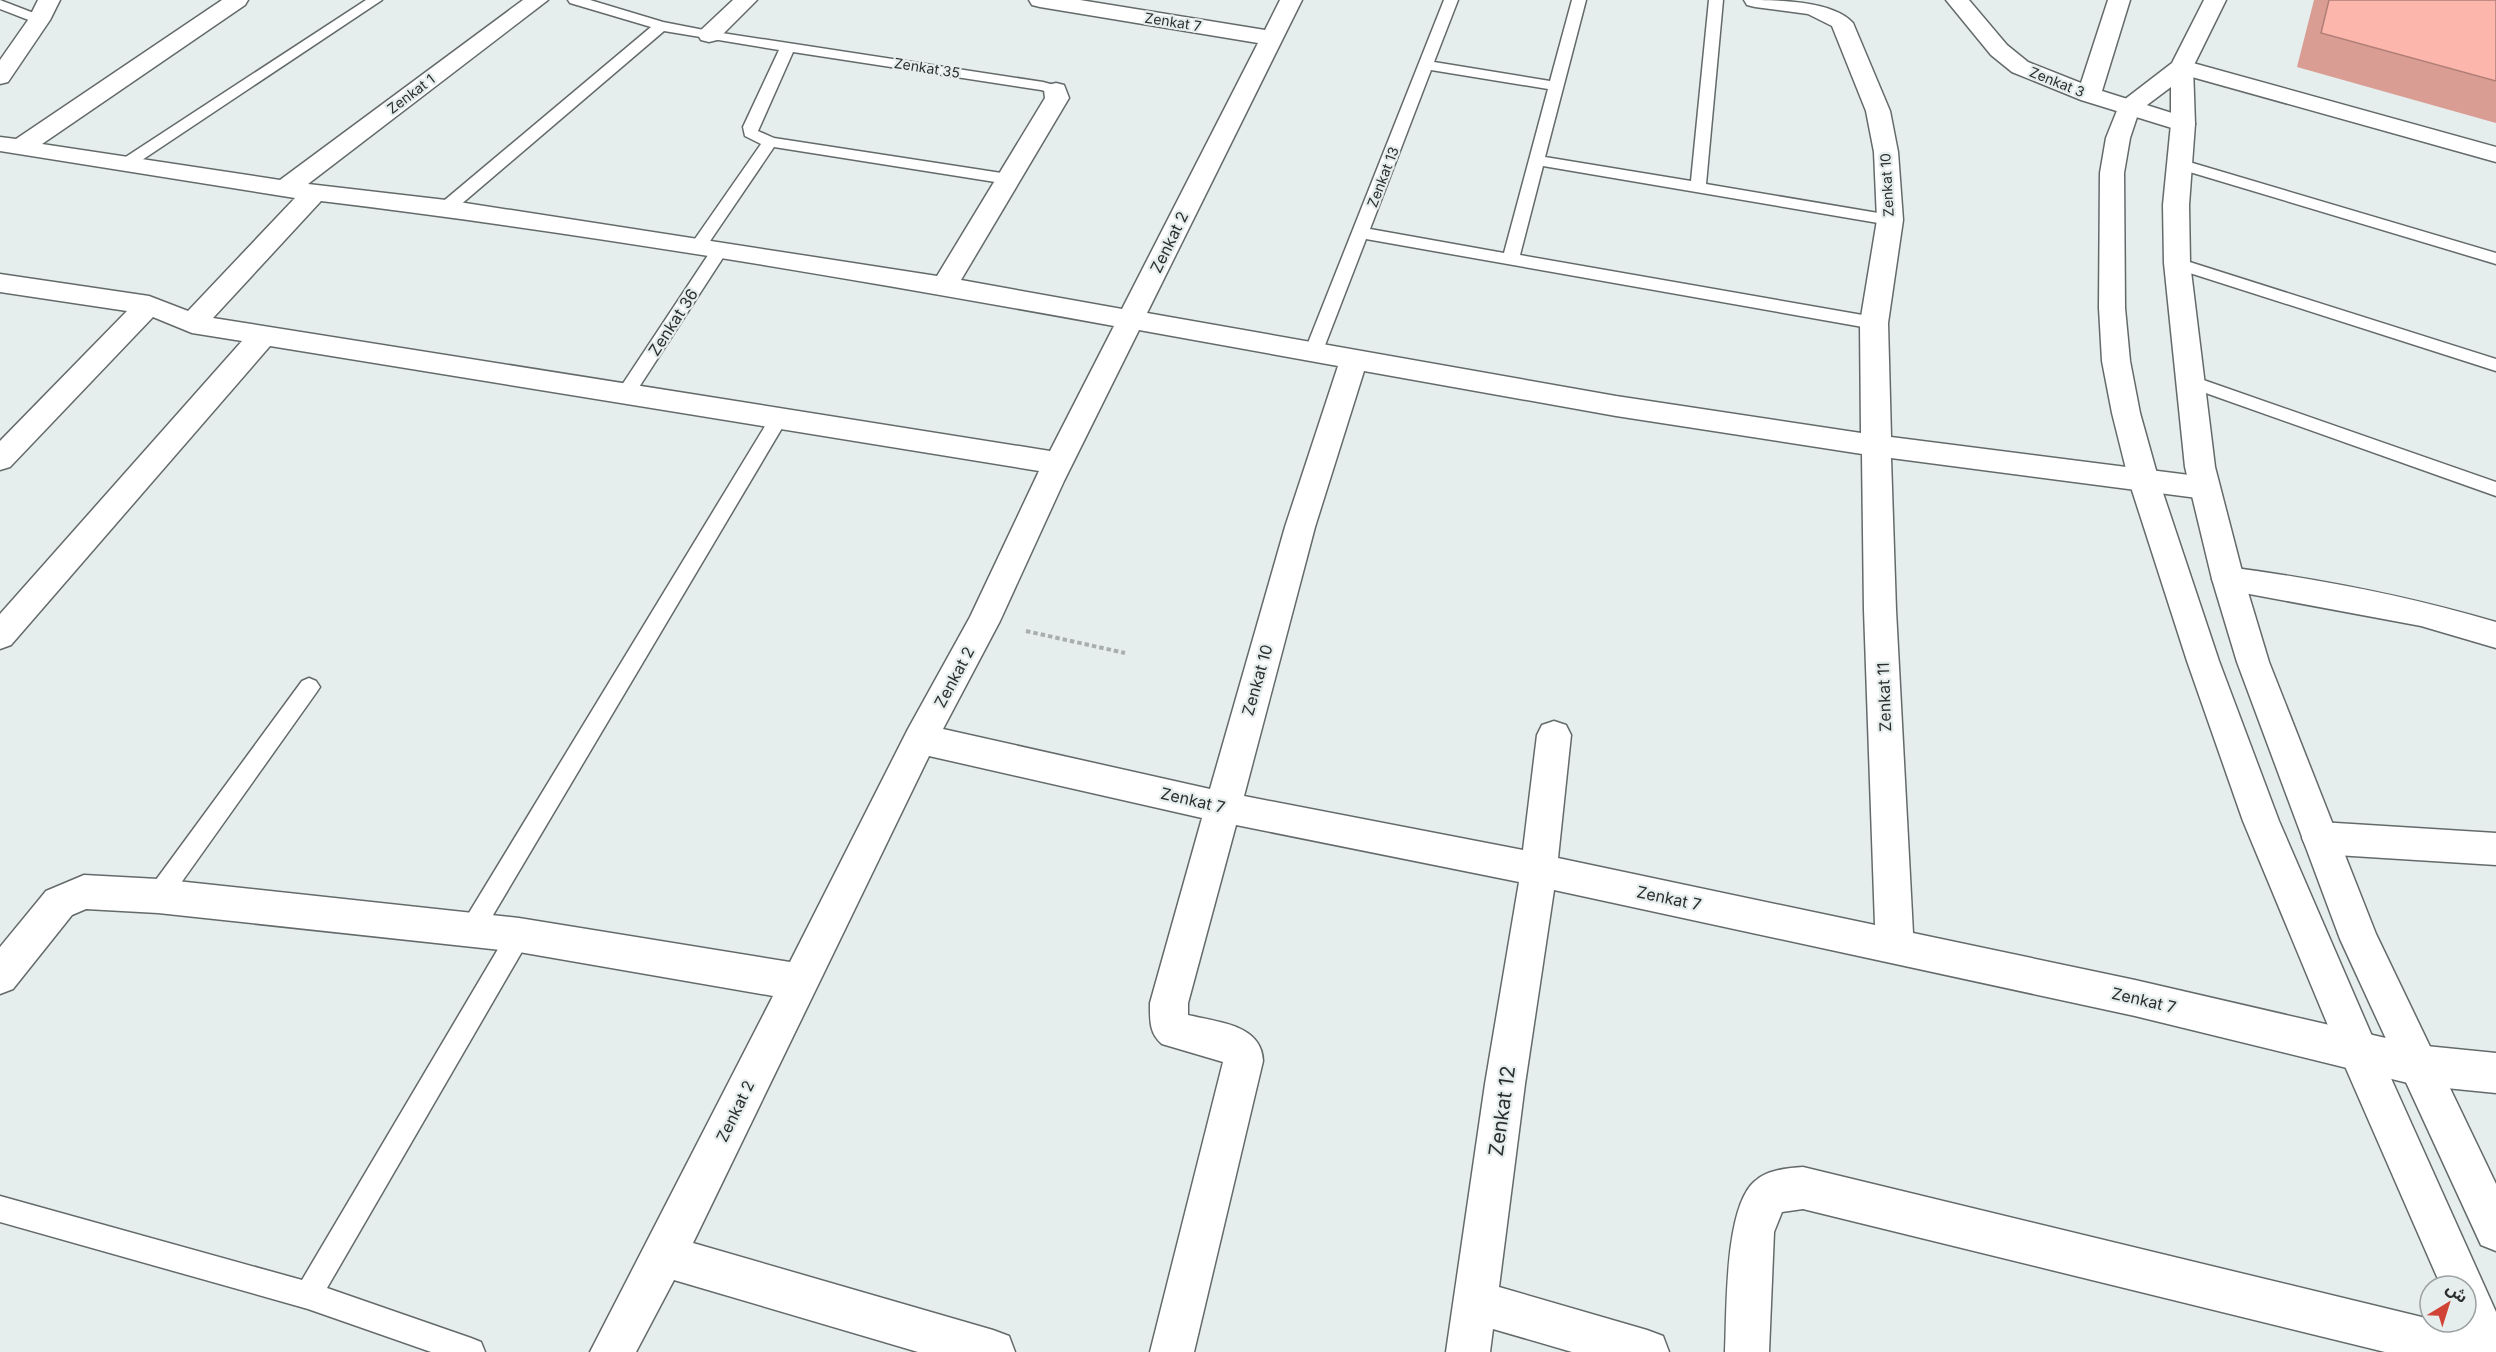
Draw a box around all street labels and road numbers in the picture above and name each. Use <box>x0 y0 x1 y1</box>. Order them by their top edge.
street label: Zenkat 7 <box>1143 9 1203 34</box>
street label: Zenkat 35 <box>893 54 961 81</box>
street label: Zenkat 3 <box>2027 63 2087 100</box>
street label: Zenkat 1 <box>384 70 438 117</box>
street label: Zenkat 13 <box>1363 144 1402 210</box>
street label: Zenkat 10 <box>1876 153 1897 217</box>
street label: Zenkat 2 <box>1146 208 1192 276</box>
street label: Zenkat 36 <box>644 285 702 359</box>
street label: Zenkat 10 <box>1237 642 1277 718</box>
street label: Zenkat 2 <box>930 643 978 711</box>
street label: Zenkat 11 <box>1873 662 1895 732</box>
street label: Zenkat 7 <box>1159 783 1227 817</box>
street label: Zenkat 7 <box>1635 881 1703 915</box>
street label: Zenkat 7 <box>2110 983 2178 1017</box>
street label: Zenkat 12 <box>1484 1064 1520 1158</box>
street label: Zenkat 2 <box>712 1077 758 1145</box>

